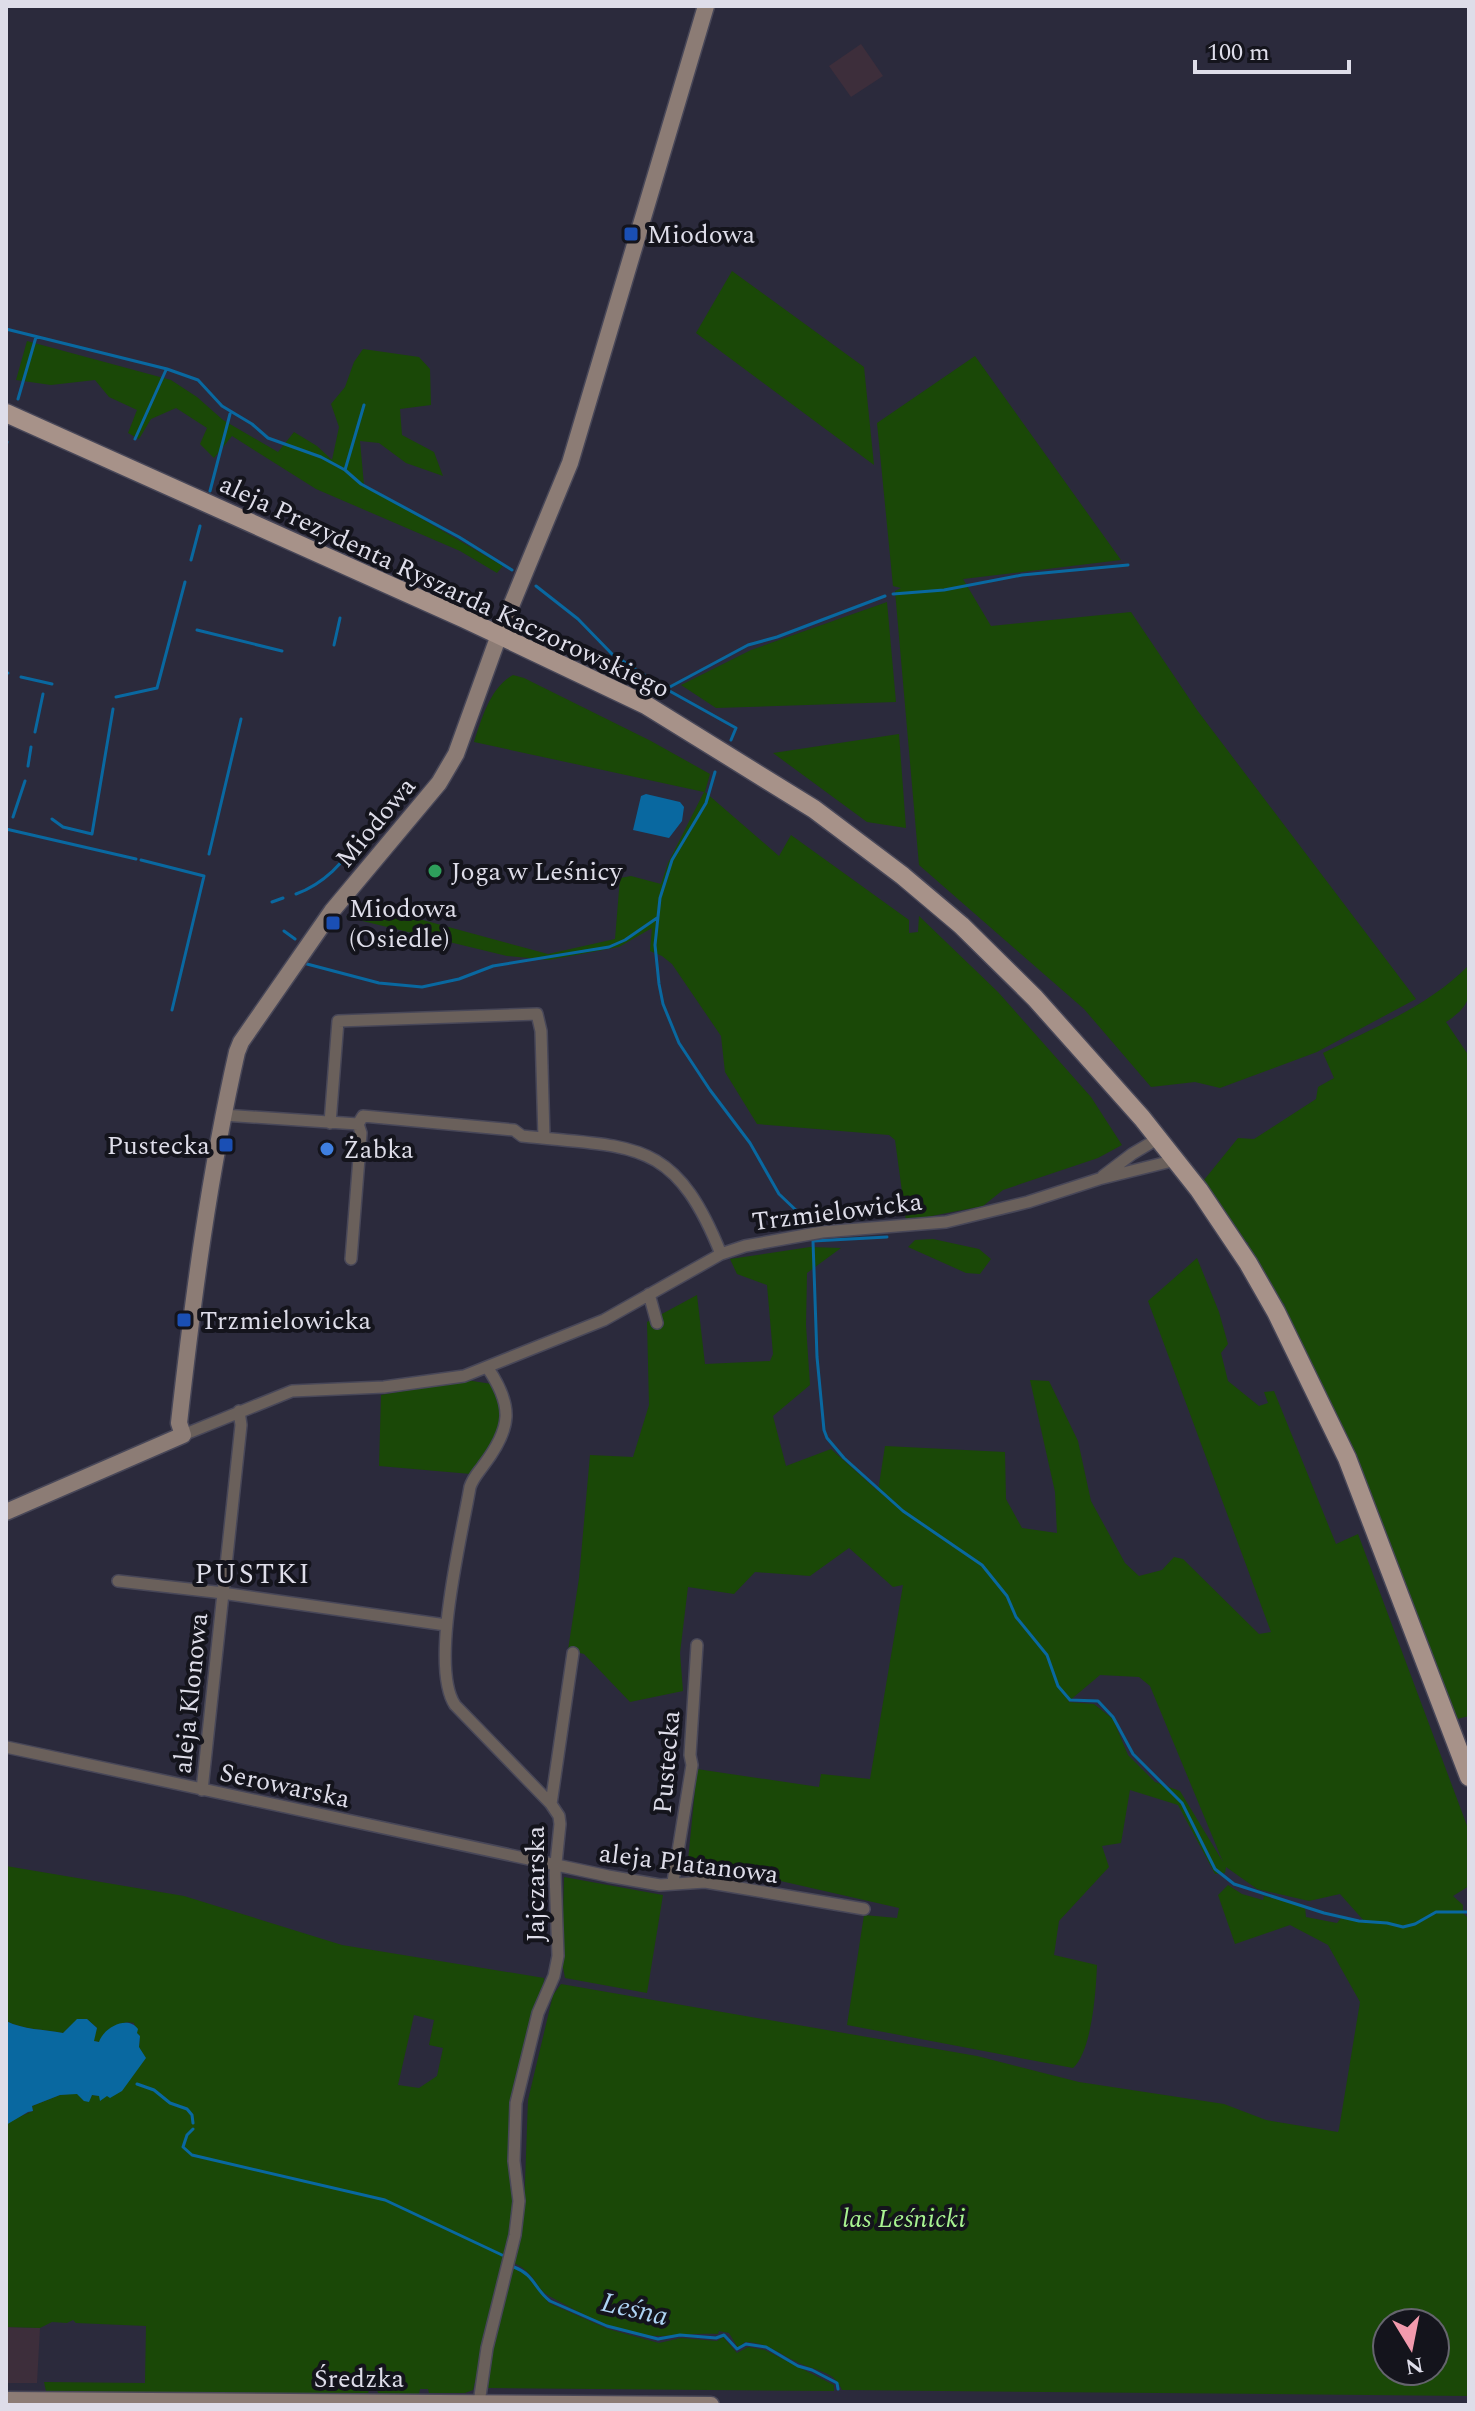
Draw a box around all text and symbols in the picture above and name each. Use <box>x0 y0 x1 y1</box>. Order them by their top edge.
scale bar <box>1195 24 1349 74</box>
text: 100 m <box>1207 35 1270 71</box>
place label: Miodowa <box>647 215 755 255</box>
marker: Miodowa <box>622 225 640 243</box>
street label: aleja Prezydenta Ryszarda Kaczorowskiego <box>213 465 676 709</box>
street label: Miodowa <box>326 768 426 877</box>
place label: Joga w Leśnicy <box>451 852 624 892</box>
marker: Joga w Leśnicy <box>426 862 444 880</box>
place label: Miodowa (Osiedle) <box>349 889 457 959</box>
marker: Miodowa (Osiedle) <box>324 914 342 932</box>
place label: Pustecka <box>107 1126 210 1166</box>
place label: Żabka <box>343 1130 414 1170</box>
marker: Pustecka <box>217 1136 235 1154</box>
marker: Żabka <box>318 1140 336 1158</box>
street label: Trzmielowicka <box>750 1182 925 1242</box>
place label: Trzmielowicka <box>200 1301 372 1341</box>
marker: Trzmielowicka <box>175 1311 193 1329</box>
district label: PUSTKI <box>194 1553 312 1596</box>
street label: aleja Klonowa <box>163 1610 219 1776</box>
street label: Pustecka <box>643 1709 691 1815</box>
street label: Serowarska <box>216 1753 354 1819</box>
street label: Jajczarska <box>516 1826 556 1942</box>
street label: aleja Platanowa <box>597 1833 781 1895</box>
park label: las Leśnicki <box>842 2199 966 2239</box>
water label: Leśna <box>597 2281 672 2338</box>
north arrow <box>1371 2307 1451 2387</box>
text: N <box>1402 2347 1426 2383</box>
street label: Średzka <box>314 2359 404 2399</box>

